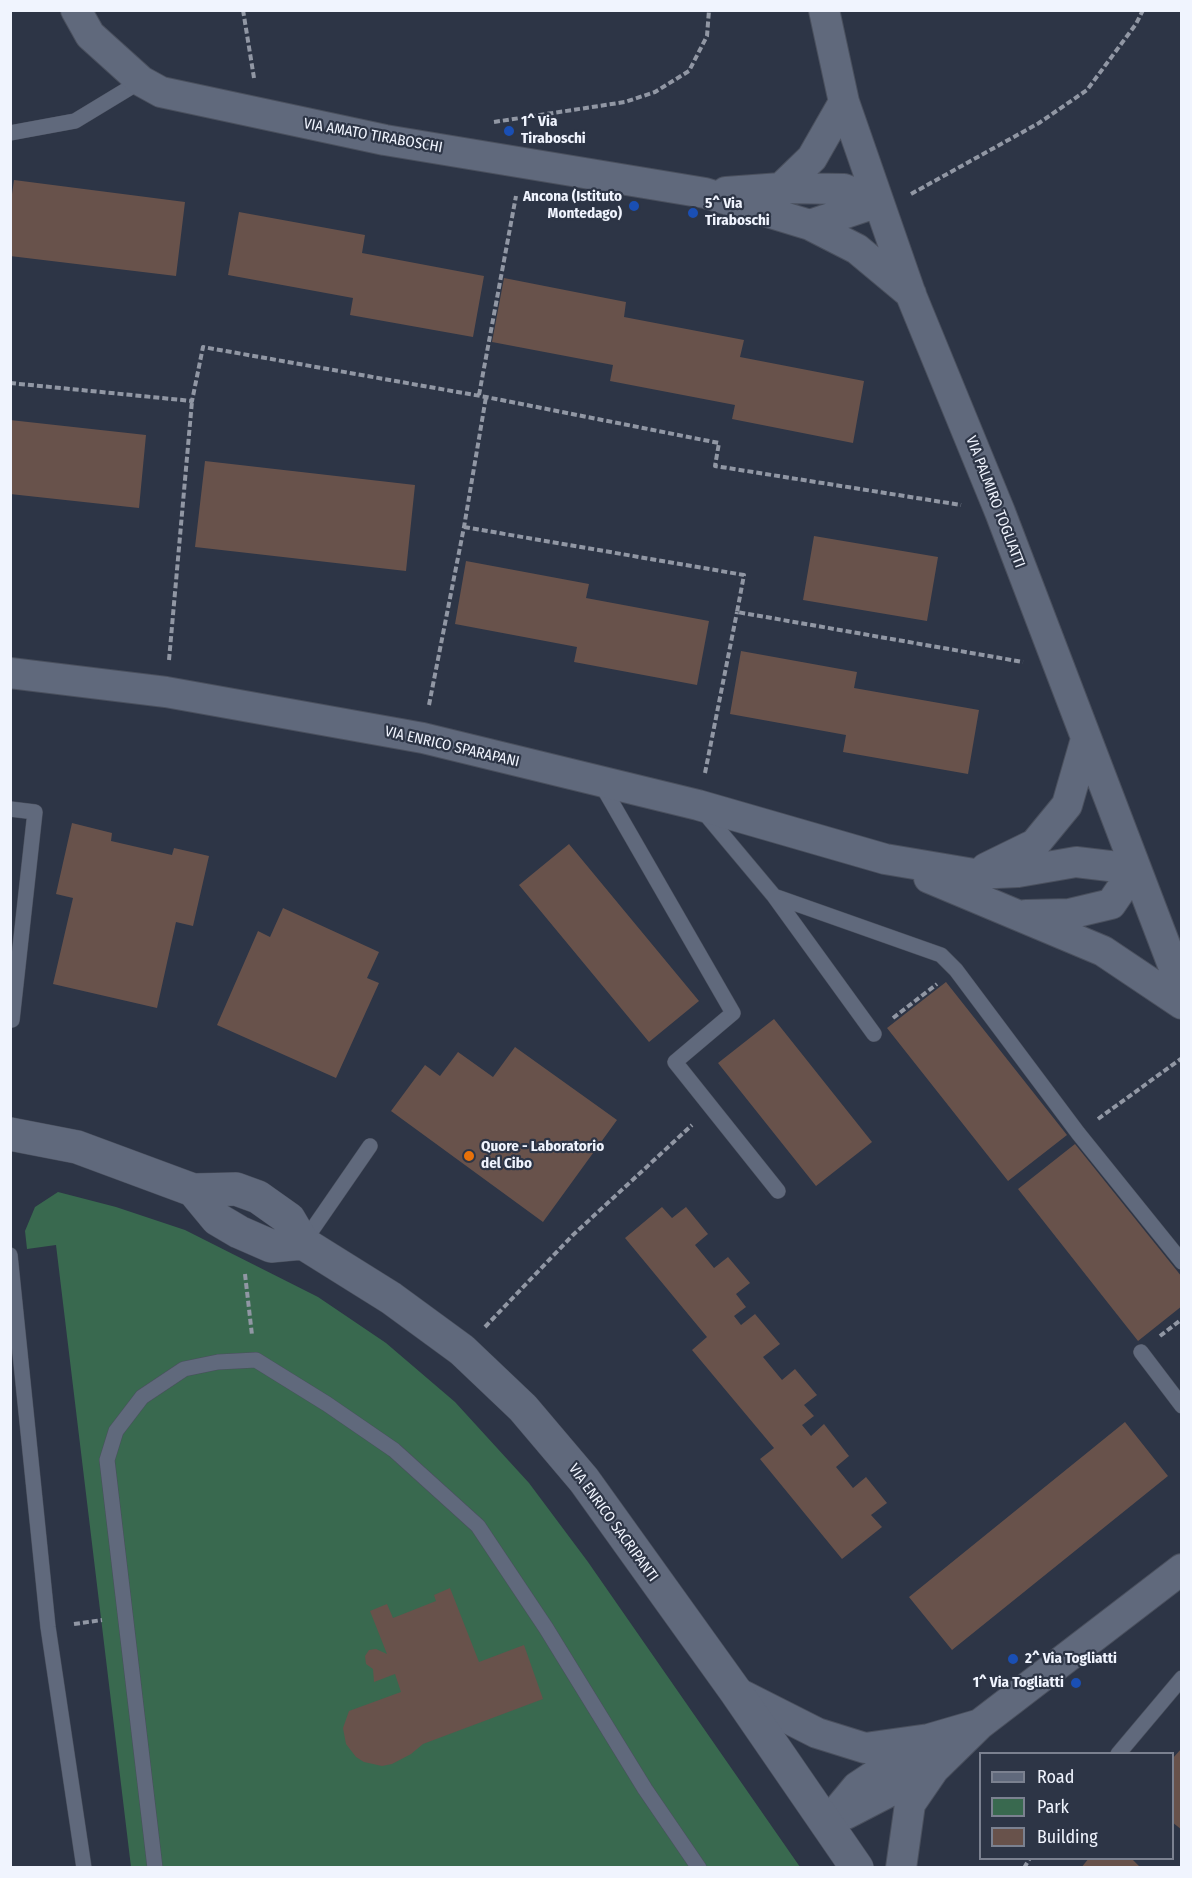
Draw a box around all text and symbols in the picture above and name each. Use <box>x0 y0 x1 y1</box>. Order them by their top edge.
place label: 1^ Via Tiraboschi <box>521 113 586 148</box>
street label: VIA AMATO TIRABOSCHI <box>302 115 444 157</box>
marker: 1^ Via Tiraboschi <box>502 124 516 138</box>
place label: Ancona (Istituto Montedago) <box>523 188 622 223</box>
place label: 5^ Via Tiraboschi <box>705 195 770 230</box>
marker: Ancona (Istituto Montedago) <box>627 199 641 213</box>
marker: 5^ Via Tiraboschi <box>686 206 700 220</box>
street label: VIA PALMIRO TOGLIATTI <box>962 433 1028 571</box>
street label: VIA ENRICO SPARAPANI <box>383 723 521 771</box>
place label: Quore - Laboratorio del Cibo <box>481 1138 604 1173</box>
marker: Quore - Laboratorio del Cibo <box>462 1149 476 1163</box>
street label: VIA ENRICO SACRIPANTI <box>564 1461 662 1585</box>
place label: 2^ Via Togliatti <box>1025 1650 1117 1668</box>
marker: 2^ Via Togliatti <box>1006 1652 1020 1666</box>
place label: 1^ Via Togliatti <box>973 1674 1064 1692</box>
marker: 1^ Via Togliatti <box>1069 1676 1083 1690</box>
legend <box>979 1752 1174 1860</box>
text: Road <box>1037 1766 1074 1788</box>
text: Park <box>1037 1796 1069 1818</box>
text: Building <box>1037 1826 1098 1848</box>

